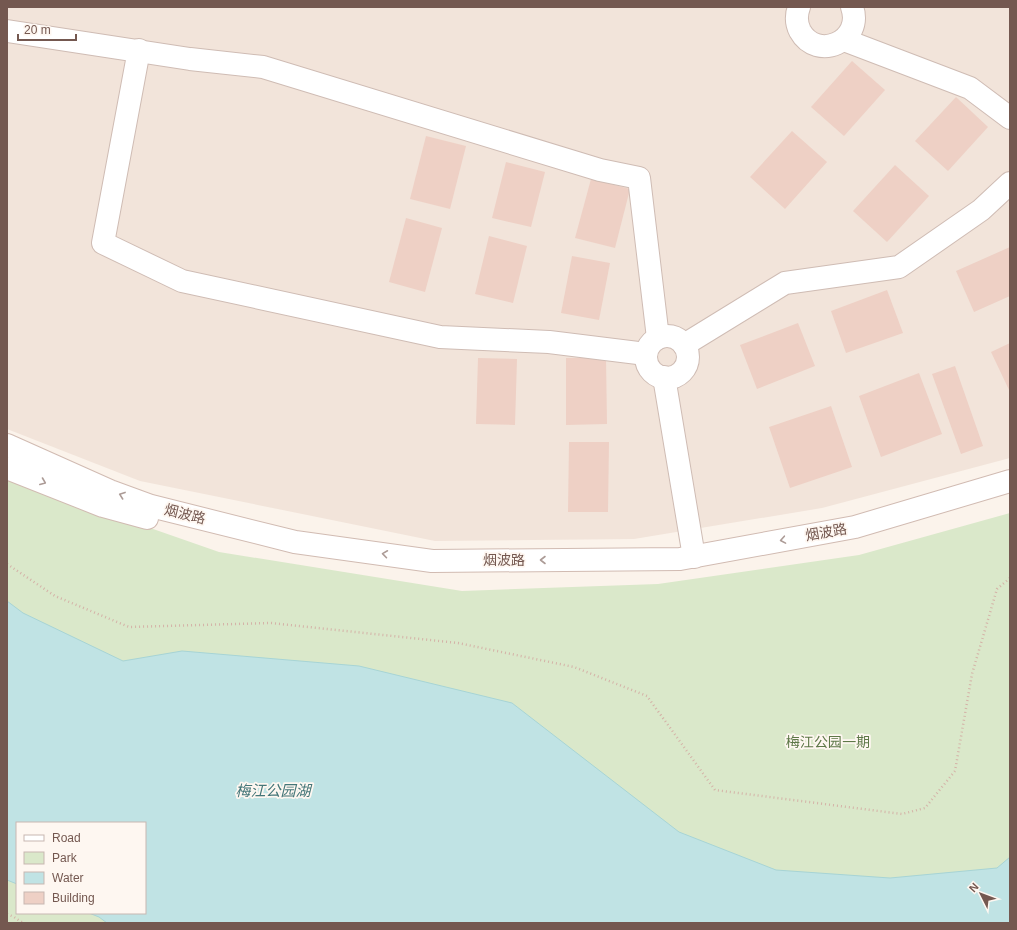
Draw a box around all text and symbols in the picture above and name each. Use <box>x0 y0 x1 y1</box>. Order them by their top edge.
scale bar <box>18 16 76 42</box>
text: 20 m <box>24 23 51 37</box>
one-way arrow <box>39 477 47 485</box>
one-way arrow <box>119 492 126 500</box>
street label: 烟波路 <box>163 501 207 527</box>
street label: 烟波路 <box>804 520 848 544</box>
one-way arrow <box>780 536 786 544</box>
one-way arrow <box>382 550 388 559</box>
street label: 烟波路 <box>483 552 525 568</box>
one-way arrow <box>540 556 546 564</box>
park label: 梅江公园一期 <box>786 734 870 750</box>
water label: 梅江公园湖 <box>235 782 312 799</box>
legend <box>16 822 146 914</box>
text: Road <box>52 831 81 845</box>
text: Park <box>52 851 78 865</box>
text: Water <box>52 871 84 885</box>
north arrow <box>961 874 1001 914</box>
text: N <box>966 880 981 894</box>
text: Building <box>52 891 95 905</box>

